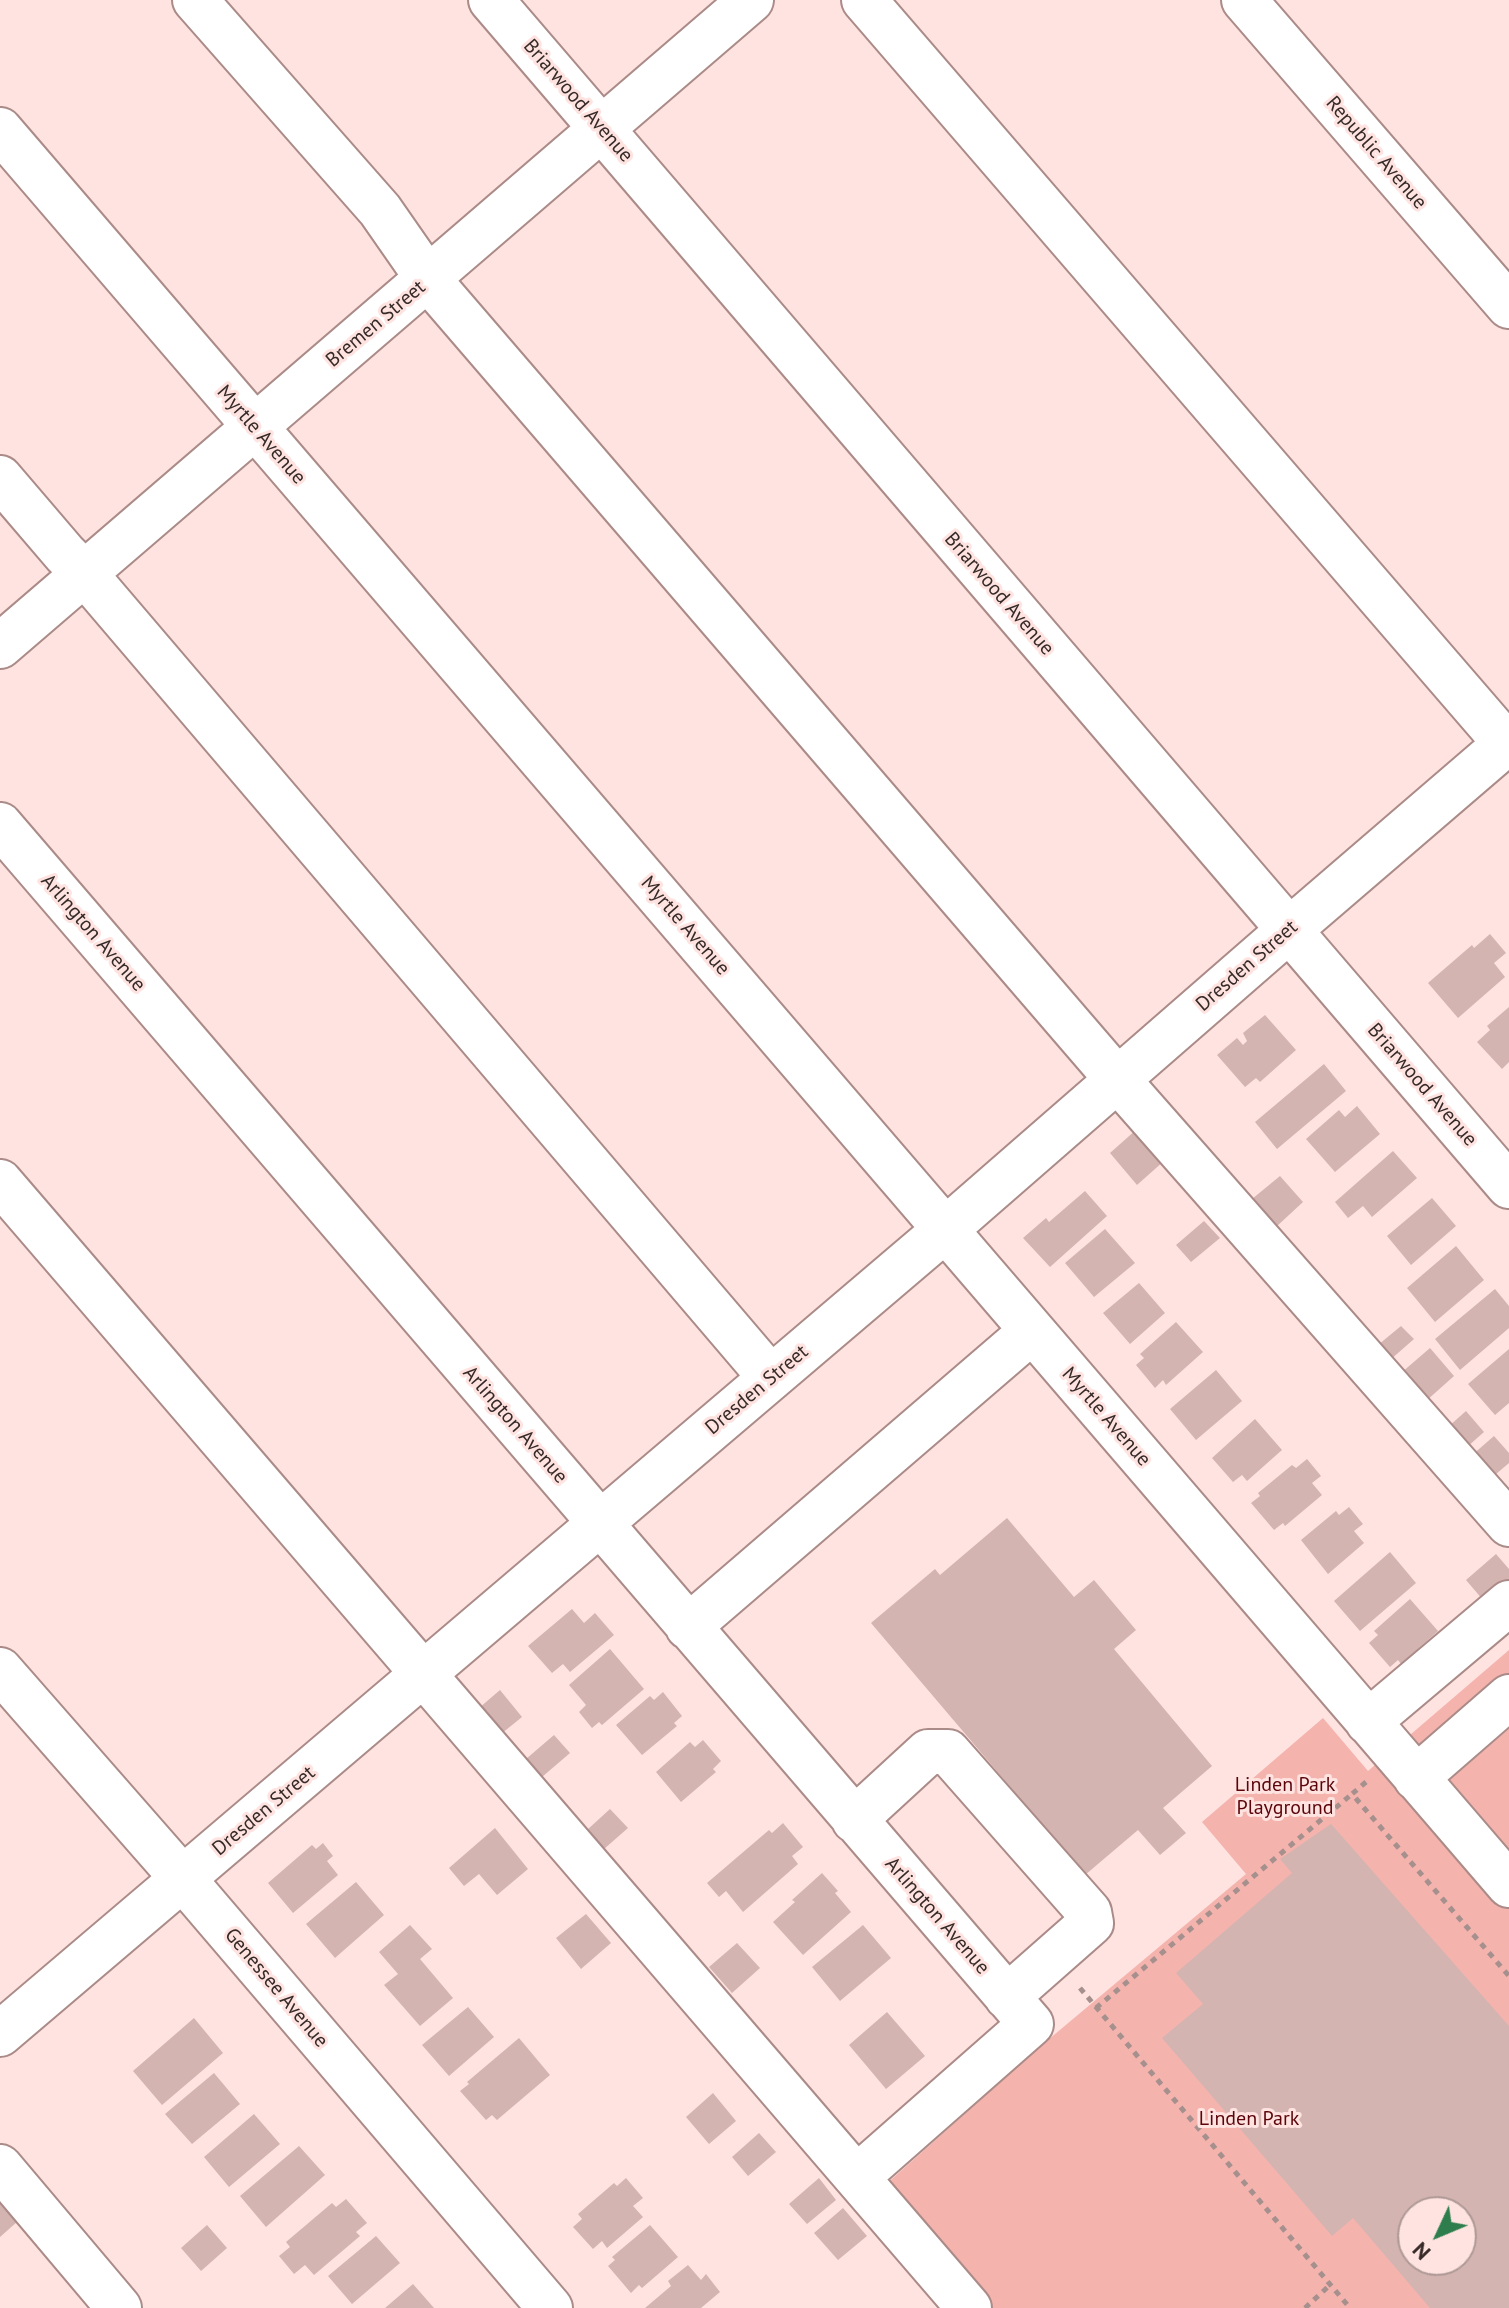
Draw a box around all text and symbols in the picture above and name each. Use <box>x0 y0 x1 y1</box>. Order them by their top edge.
street label: Briarwood Avenue <box>518 35 638 167</box>
street label: Republic Avenue <box>1321 92 1431 214</box>
street label: Bremen Street <box>321 275 431 373</box>
street label: Myrtle Avenue <box>212 381 310 489</box>
street label: Briarwood Avenue <box>939 528 1059 660</box>
street label: Arlington Avenue <box>36 870 150 996</box>
street label: Myrtle Avenue <box>636 872 734 980</box>
street label: Dresden Street <box>1191 915 1303 1017</box>
street label: Briarwood Avenue <box>1362 1019 1482 1151</box>
street label: Dresden Street <box>701 1340 813 1440</box>
street label: Arlington Avenue <box>458 1362 572 1488</box>
street label: Myrtle Avenue <box>1057 1363 1155 1471</box>
street label: Dresden Street <box>208 1761 320 1861</box>
park label: Linden Park Playground <box>1235 1773 1335 1820</box>
street label: Arlington Avenue <box>880 1853 994 1979</box>
street label: Genessee Avenue <box>219 1924 333 2052</box>
park label: Linden Park <box>1199 2107 1299 2131</box>
north arrow <box>1397 2196 1477 2276</box>
text: N <box>1406 2236 1436 2266</box>

